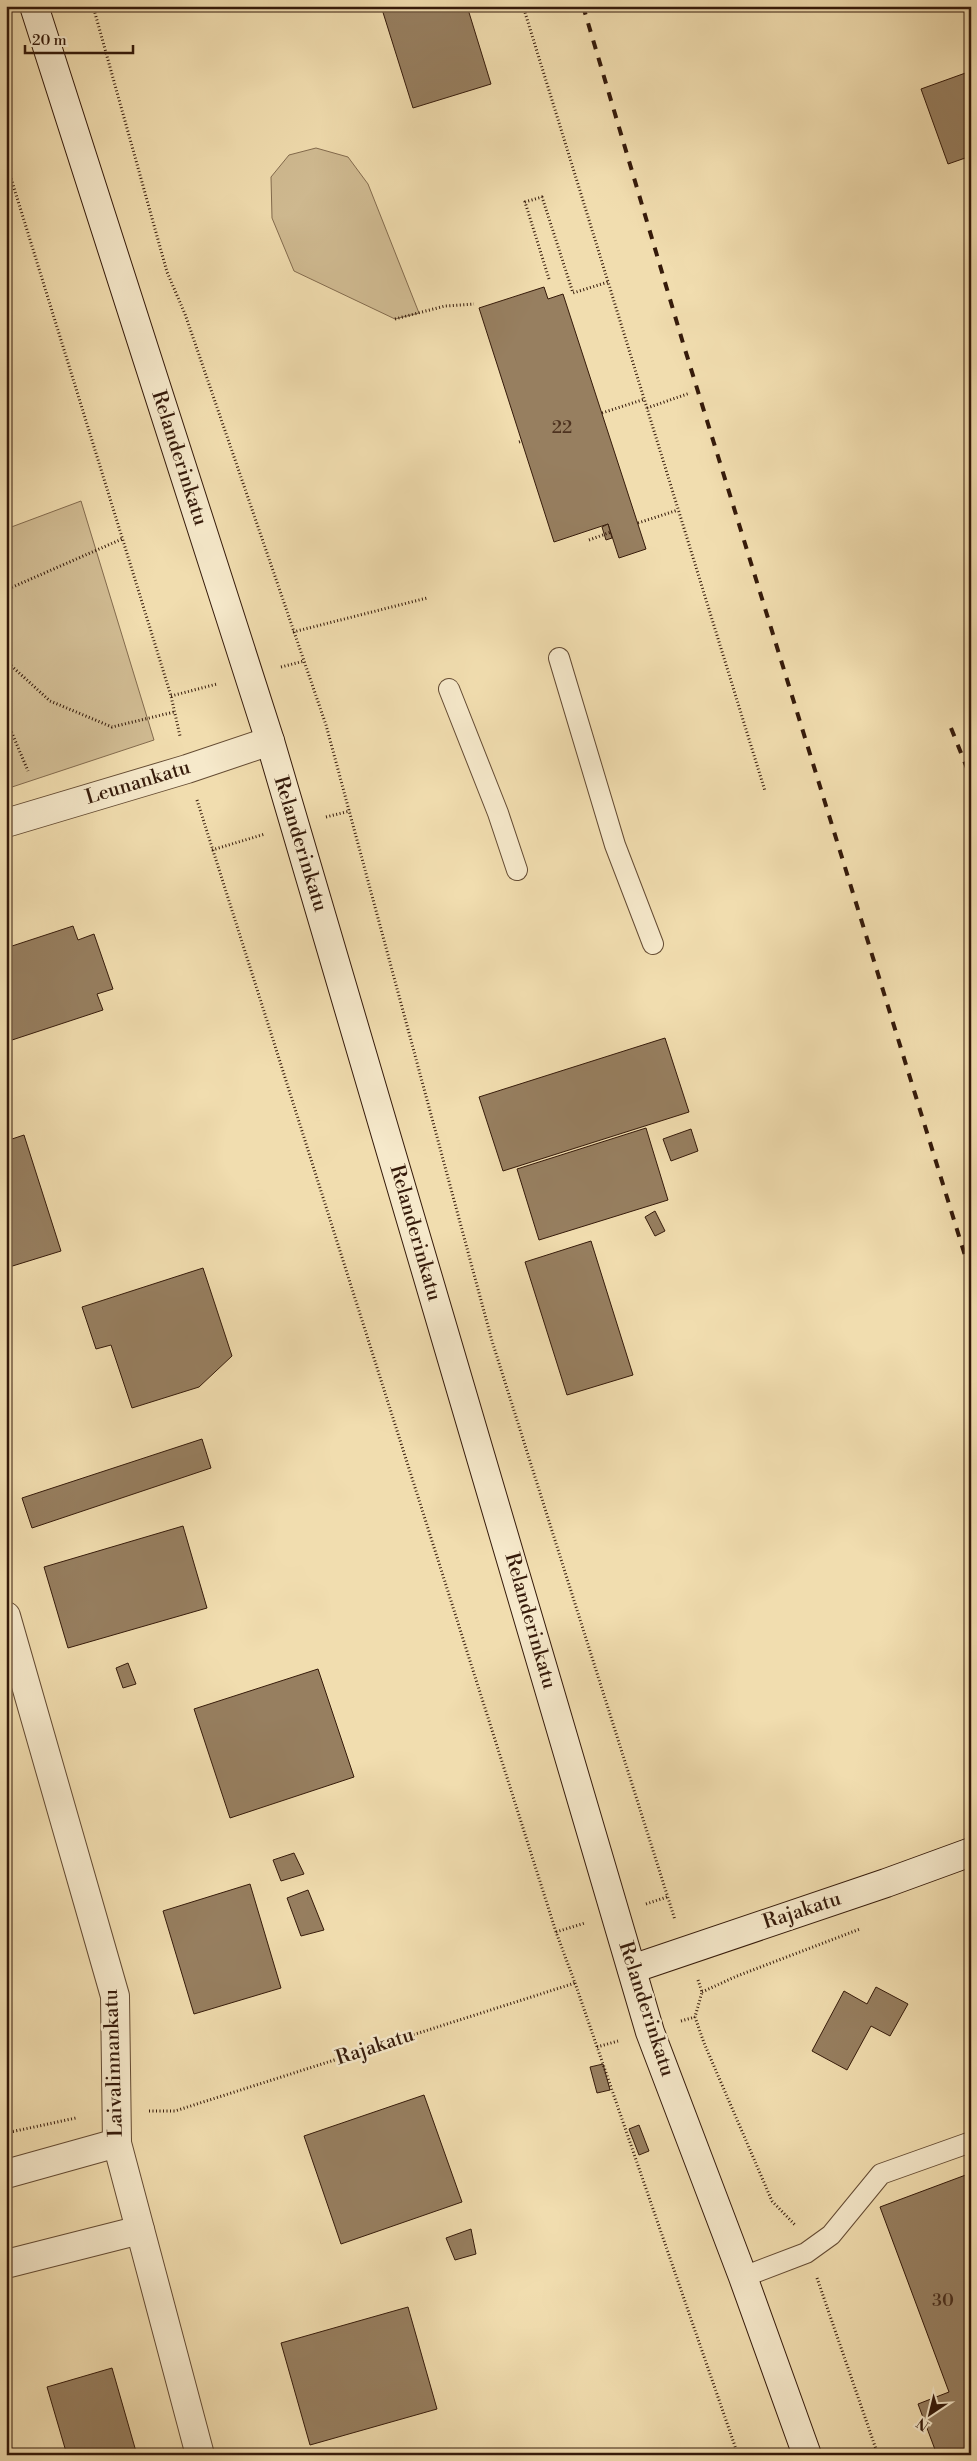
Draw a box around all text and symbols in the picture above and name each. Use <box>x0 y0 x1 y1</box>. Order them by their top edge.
scale bar <box>25 22 132 54</box>
text: 20 m <box>32 31 67 50</box>
street label: Relanderinkatu <box>145 387 213 529</box>
house number: 22 <box>552 416 572 439</box>
street label: Leunankatu <box>83 755 194 811</box>
street label: Relanderinkatu <box>268 773 333 915</box>
street label: Relanderinkatu <box>384 1162 447 1305</box>
street label: Relanderinkatu <box>499 1550 562 1693</box>
street label: Rajakatu <box>760 1886 845 1935</box>
street label: Relanderinkatu <box>612 1938 680 2080</box>
street label: Laivalinnankatu <box>99 1988 129 2137</box>
street label: Rajakatu <box>333 2022 418 2071</box>
house number: 30 <box>932 2289 954 2312</box>
north arrow <box>904 2388 954 2438</box>
text: N <box>913 2413 933 2434</box>

